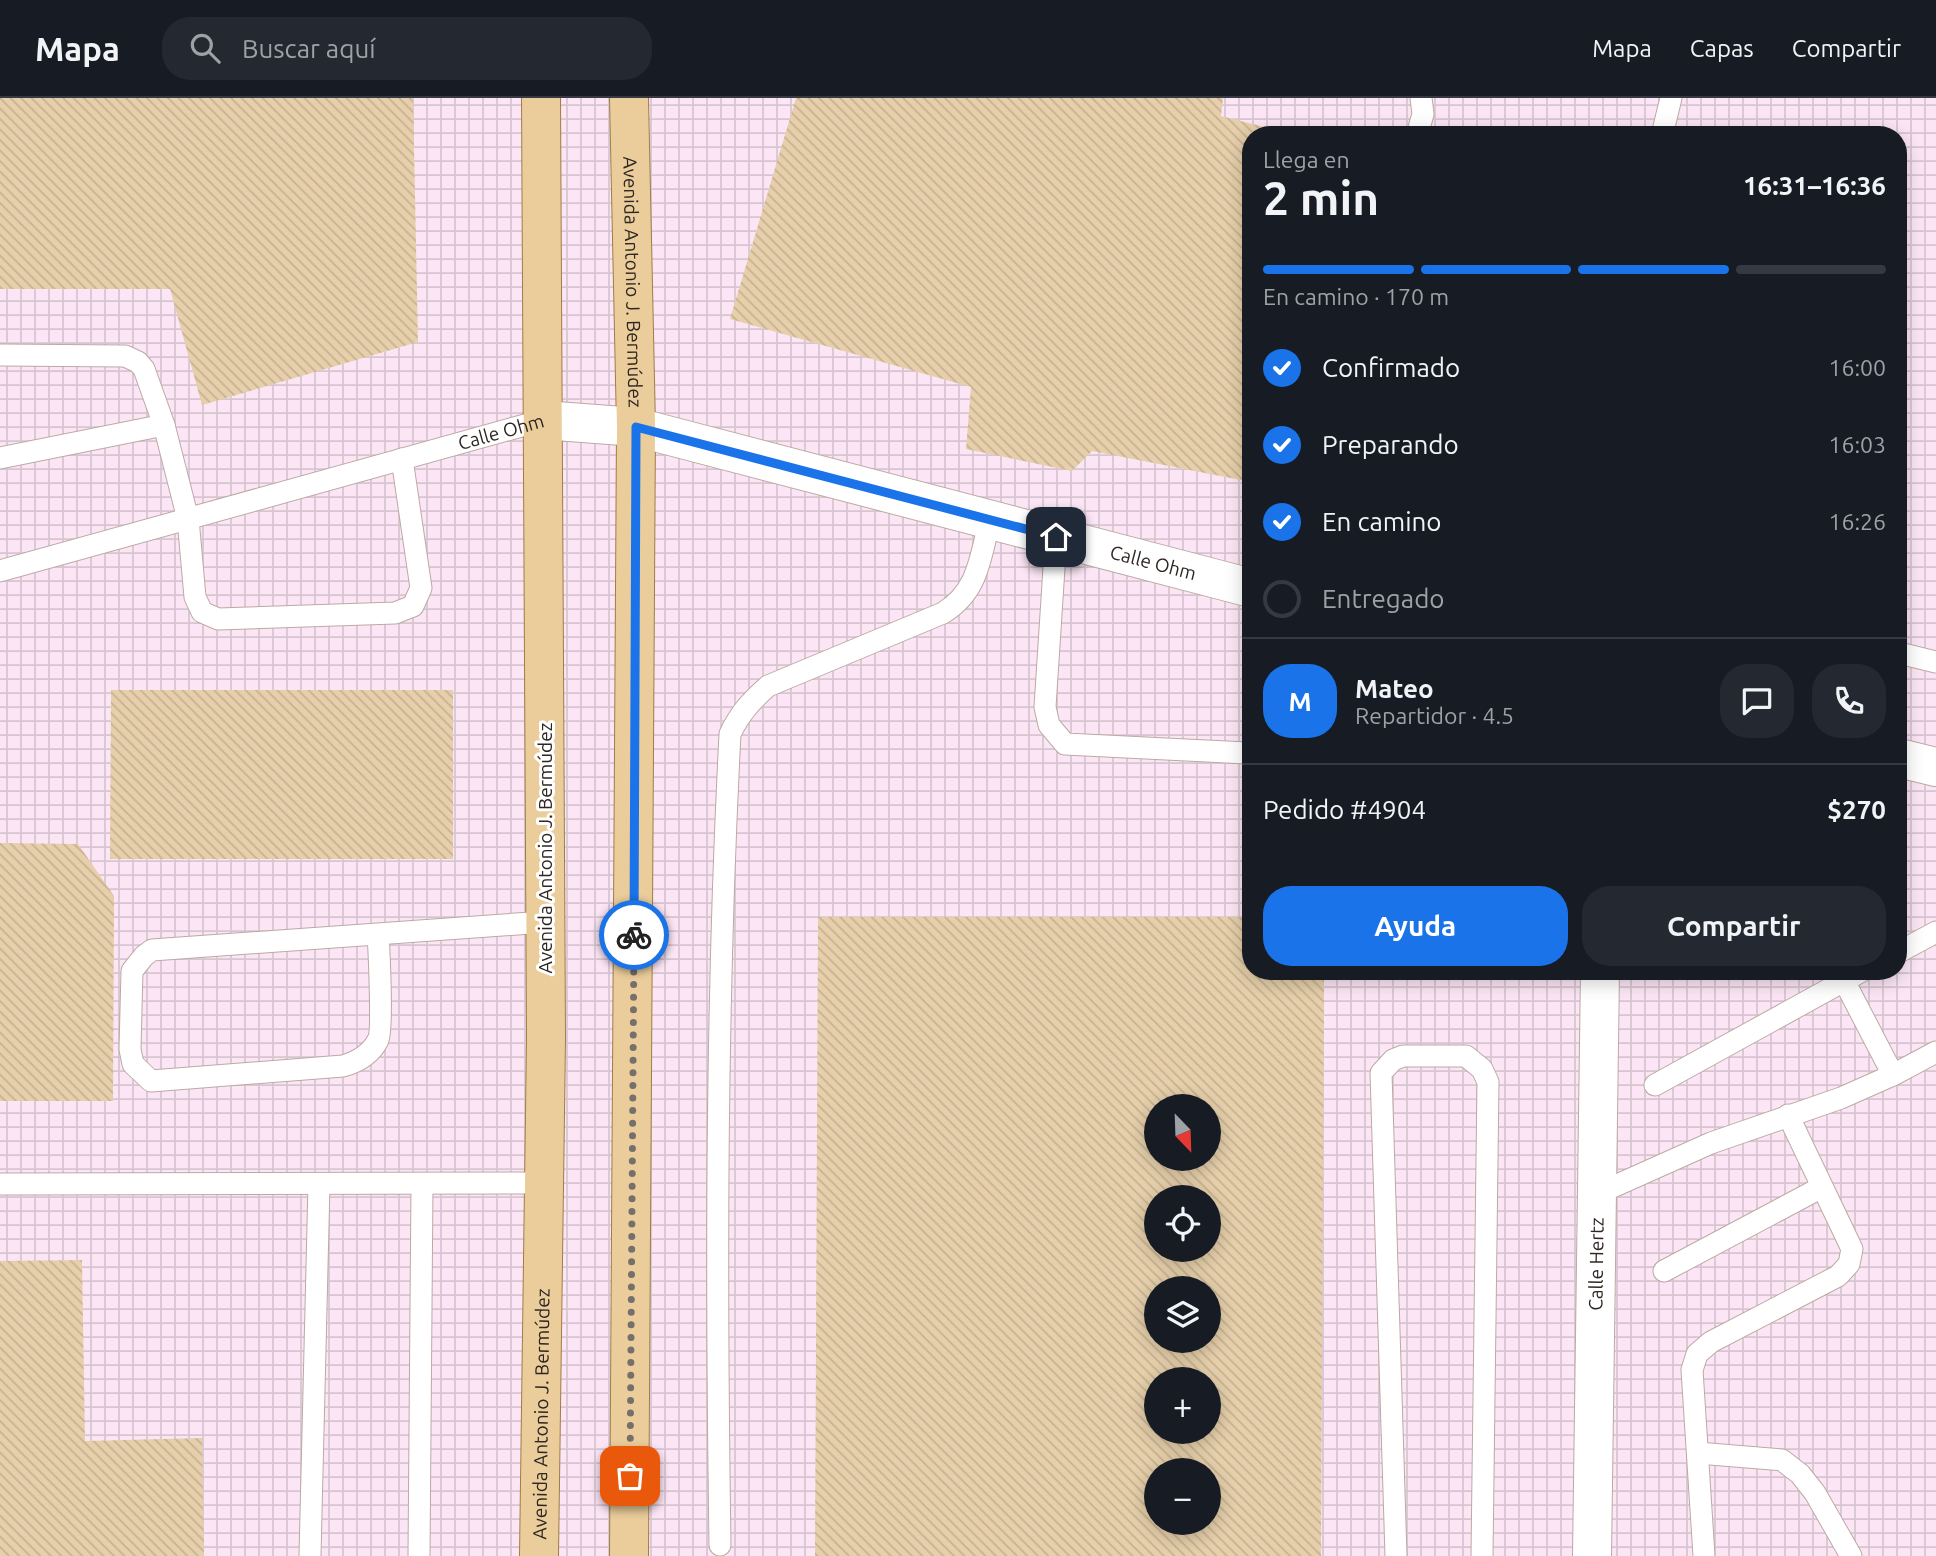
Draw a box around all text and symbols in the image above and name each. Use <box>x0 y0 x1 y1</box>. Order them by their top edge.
search box <box>162 17 652 80</box>
icon: search <box>186 29 224 67</box>
text: Mapa <box>35 30 120 67</box>
text: Buscar aquí <box>242 34 376 63</box>
text: Mapa <box>1592 35 1652 62</box>
text: Capas <box>1690 35 1754 62</box>
text: Compartir <box>1792 35 1901 62</box>
text: Llega en <box>1263 147 1350 172</box>
street label: Avenida Antonio J. Bermúdez <box>619 156 647 408</box>
text: 16:31–16:36 <box>1743 171 1886 200</box>
text: 2 min <box>1263 172 1379 224</box>
text: En camino · 170 m <box>1263 284 1449 309</box>
icon: check <box>1263 349 1301 387</box>
text: Confirmado <box>1322 353 1460 382</box>
text: 16:00 <box>1828 355 1886 380</box>
street label: Calle Ohm <box>456 409 546 454</box>
icon: check <box>1263 426 1301 464</box>
text: Preparando <box>1322 430 1459 459</box>
text: 16:03 <box>1828 432 1886 457</box>
icon: check <box>1263 503 1301 541</box>
pin <box>1026 507 1086 567</box>
text: En camino <box>1322 507 1442 536</box>
text: 16:26 <box>1828 509 1886 534</box>
icon: home <box>1037 518 1075 556</box>
street label: Calle Ohm <box>1108 541 1199 584</box>
text: Entregado <box>1322 584 1445 613</box>
button: chat <box>1720 664 1794 738</box>
button: phone <box>1812 664 1886 738</box>
text: Mateo <box>1355 674 1434 703</box>
text: M <box>1288 687 1312 716</box>
text: Repartidor · 4.5 <box>1355 703 1514 728</box>
street label: Avenida Antonio J. Bermúdez <box>534 722 556 973</box>
text: Pedido #4904 <box>1263 795 1426 824</box>
text: $270 <box>1827 795 1886 824</box>
button: Ayuda <box>1263 886 1568 966</box>
button: Compartir <box>1582 886 1886 966</box>
courier <box>599 900 669 970</box>
icon: bike <box>615 916 653 954</box>
north arrow <box>1144 1094 1222 1171</box>
map controls <box>1144 1094 1221 1535</box>
button: locate <box>1144 1185 1221 1262</box>
street label: Calle Hertz <box>1584 1217 1608 1311</box>
button: layers <box>1144 1276 1221 1353</box>
street label: Avenida Antonio J. Bermúdez <box>528 1288 554 1540</box>
button: + <box>1144 1367 1221 1444</box>
pin <box>600 1446 660 1506</box>
icon: bag <box>611 1457 649 1495</box>
button: − <box>1144 1458 1221 1535</box>

